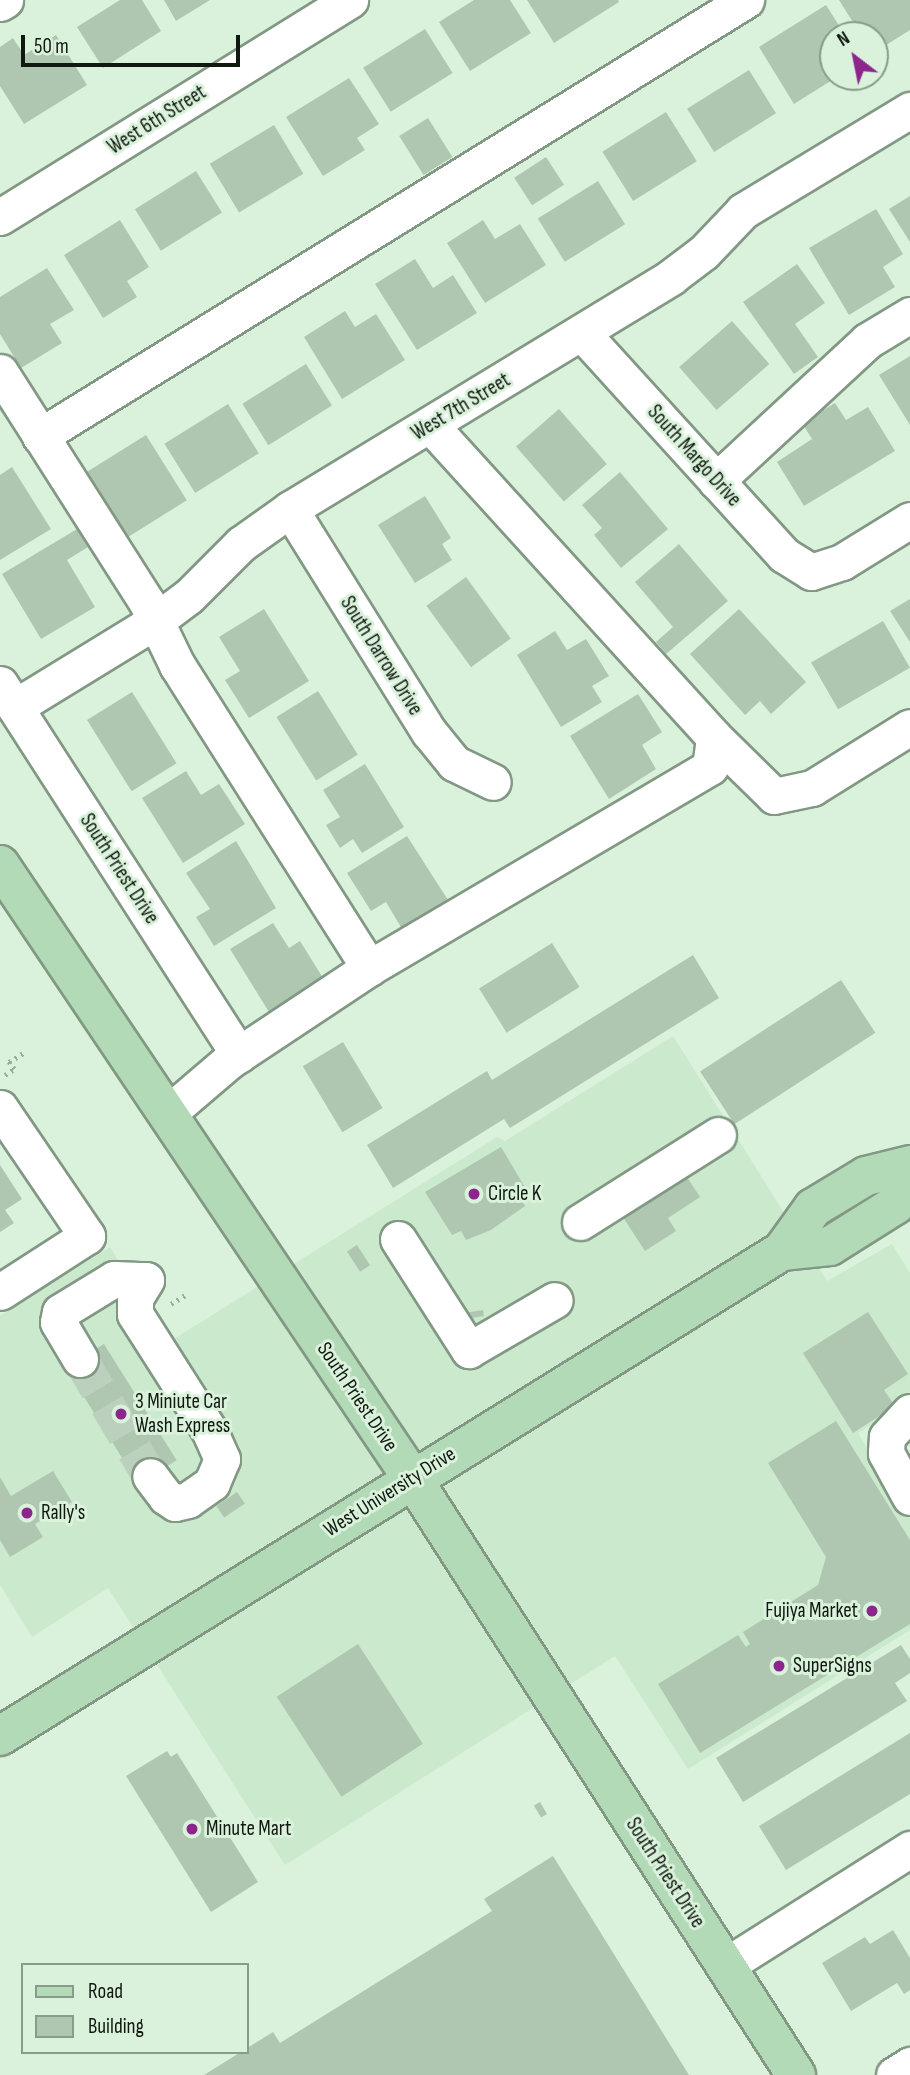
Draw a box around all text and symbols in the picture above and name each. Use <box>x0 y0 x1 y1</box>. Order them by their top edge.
scale bar <box>24 21 243 65</box>
north arrow <box>819 21 889 91</box>
text: N <box>833 27 854 52</box>
text: 50 m <box>34 34 69 59</box>
street label: West 6th Street <box>103 80 211 160</box>
street label: West 7th Street <box>407 368 515 446</box>
street label: South Margo Drive <box>642 400 746 512</box>
street label: South Darrow Drive <box>334 592 428 720</box>
street label: South Priest Drive <box>74 809 164 929</box>
place label: Circle K <box>488 1181 541 1207</box>
marker: Circle K <box>466 1186 482 1202</box>
street label: South Priest Drive <box>311 1338 403 1456</box>
place label: 3 Miniute Car Wash Express <box>135 1389 230 1439</box>
marker: 3 Miniute Car Wash Express <box>113 1406 129 1422</box>
street label: West University Drive <box>320 1441 460 1543</box>
place label: Rally's <box>41 1500 85 1526</box>
marker: Rally's <box>19 1505 35 1521</box>
place label: Fujiya Market <box>765 1598 858 1624</box>
marker: Fujiya Market <box>864 1603 880 1619</box>
place label: SuperSigns <box>793 1653 872 1679</box>
marker: SuperSigns <box>771 1658 787 1674</box>
street label: South Priest Drive <box>620 1813 710 1933</box>
place label: Minute Mart <box>206 1816 291 1842</box>
marker: Minute Mart <box>184 1821 200 1837</box>
legend <box>21 1963 248 2054</box>
text: Road <box>88 1979 123 2004</box>
text: Building <box>88 2014 144 2039</box>

